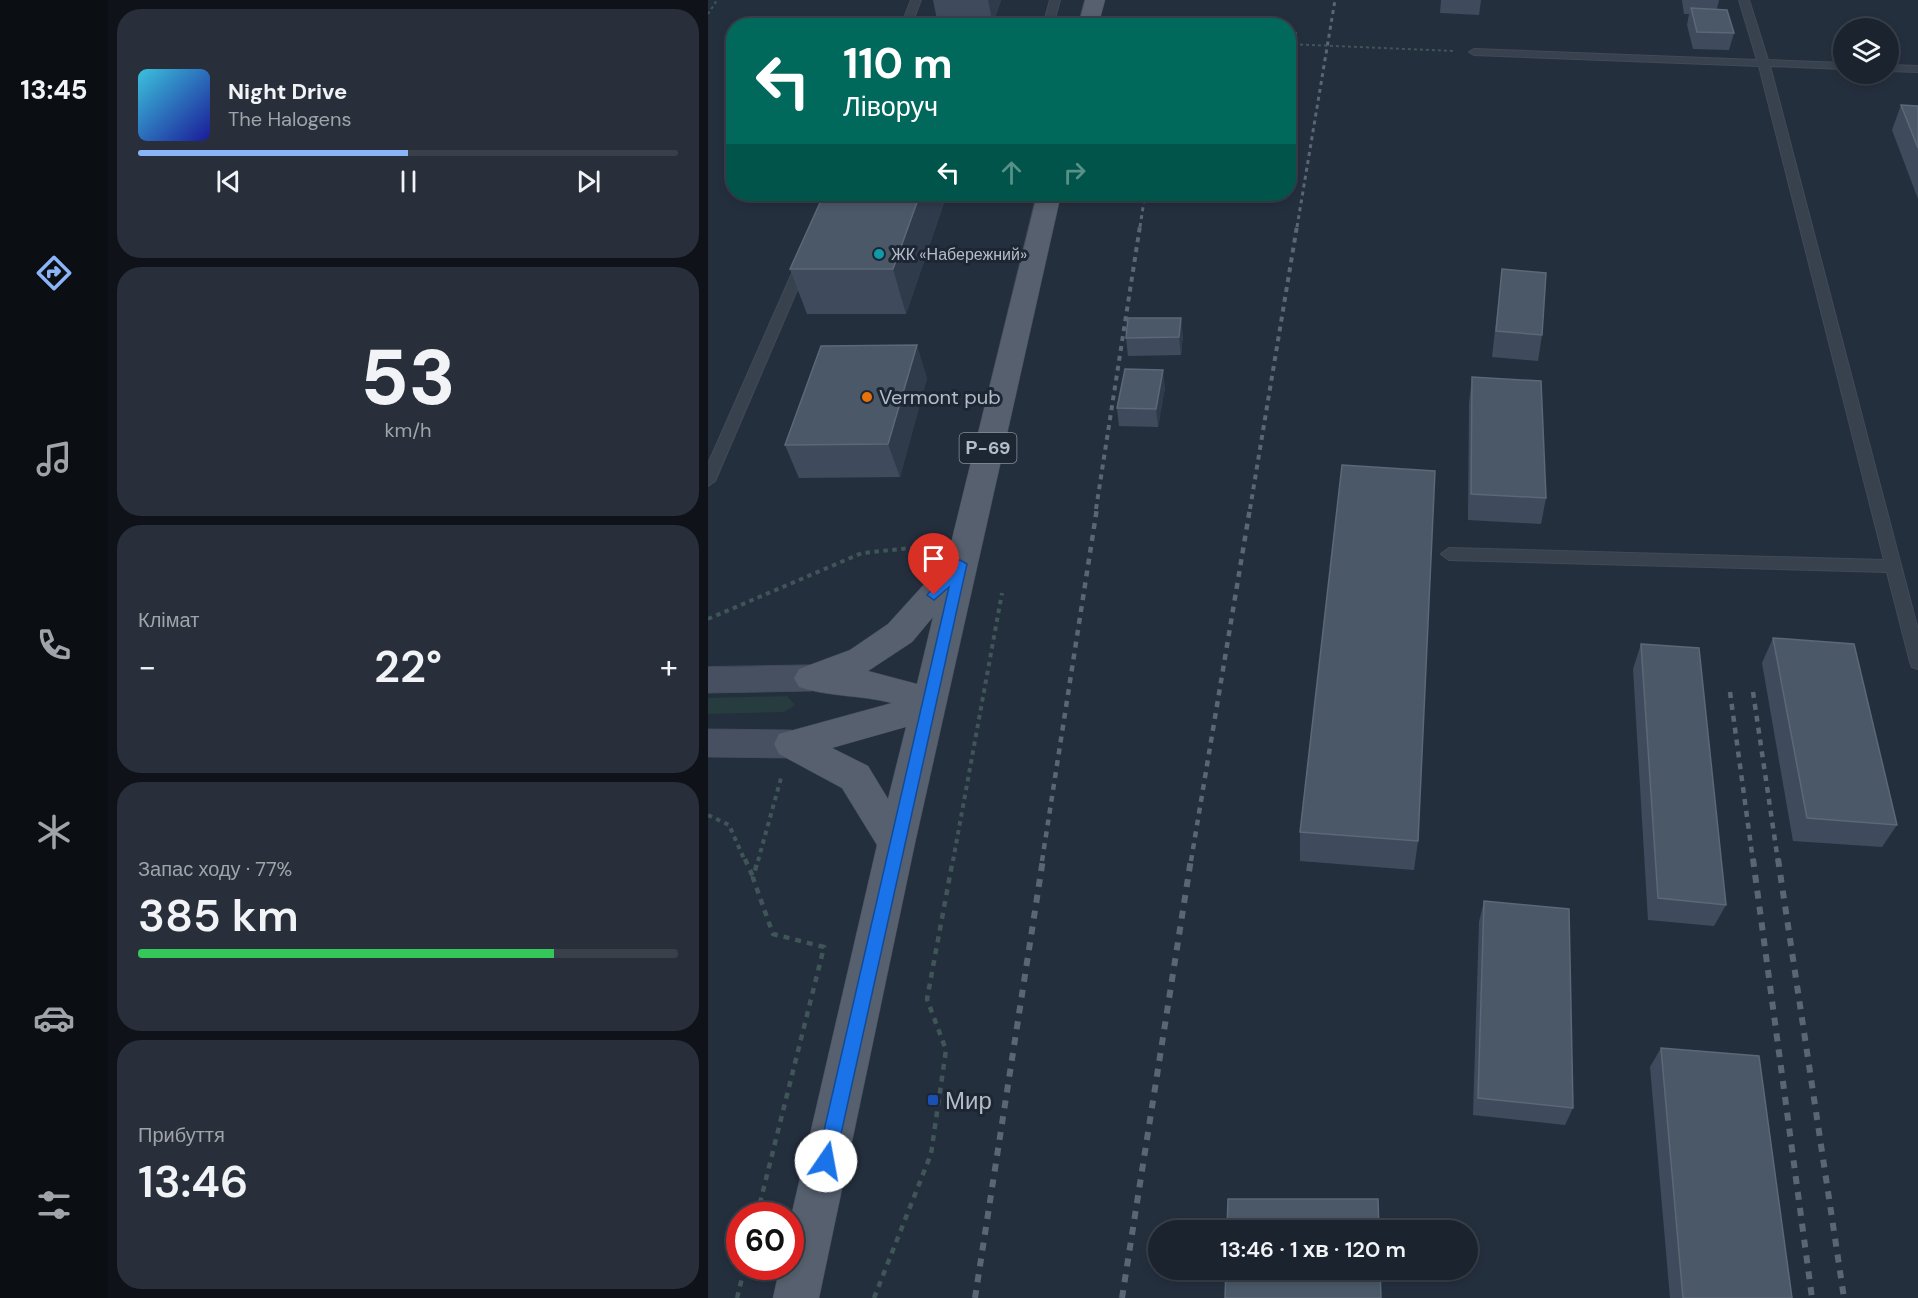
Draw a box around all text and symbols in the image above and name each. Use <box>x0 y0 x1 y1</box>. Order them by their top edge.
map controls <box>1833 18 1899 84</box>
button: layers <box>1833 18 1899 84</box>
text: 110 m <box>843 36 953 91</box>
icon: left <box>744 42 822 120</box>
text: 13:45 <box>20 72 88 107</box>
text: Night Drive <box>228 77 347 106</box>
text: Ліворуч <box>843 89 938 124</box>
text: The Halogens <box>228 106 351 132</box>
icon: left <box>932 156 965 189</box>
icon: ahead <box>995 156 1028 189</box>
icon: right <box>1058 156 1091 189</box>
icon: previous <box>212 165 245 198</box>
icon: pause <box>392 165 425 198</box>
icon: next <box>572 165 605 198</box>
place label: ЖК «Набережний» <box>891 244 1027 265</box>
marker: ЖК «Набережний» <box>872 247 886 261</box>
icon: directions <box>33 252 75 294</box>
text: 53 <box>360 327 456 428</box>
place label: Vermont pub <box>879 384 1001 410</box>
marker: Vermont pub <box>860 390 874 404</box>
text: km/h <box>384 417 432 443</box>
road number: Р-69 <box>960 433 1016 463</box>
icon: music <box>33 438 75 480</box>
pin <box>908 533 959 595</box>
icon: arrive <box>917 542 950 575</box>
text: Клімат <box>138 607 199 633</box>
icon: phone <box>33 624 75 666</box>
text: 22° <box>374 637 442 696</box>
text: − <box>138 645 156 688</box>
text: + <box>660 645 678 688</box>
icon: climate <box>33 811 75 853</box>
text: Запас ходу · 77% <box>138 856 292 882</box>
text: 385 km <box>138 886 299 945</box>
icon: car <box>33 997 75 1039</box>
place label: Мир <box>945 1085 992 1116</box>
marker: Мир <box>926 1093 940 1107</box>
text: Прибуття <box>138 1122 225 1148</box>
position arrow <box>794 1129 858 1193</box>
text: 13:46 <box>138 1152 249 1211</box>
icon: filters <box>33 1184 75 1226</box>
speed limit sign: 60 <box>726 1202 804 1280</box>
text: 13:46 · 1 хв · 120 m <box>1220 1235 1406 1264</box>

